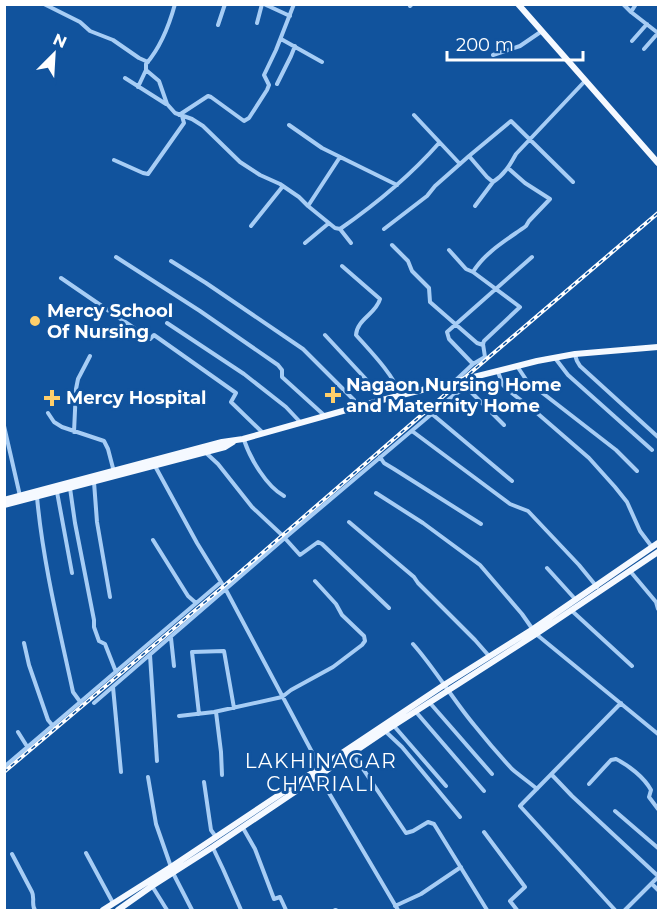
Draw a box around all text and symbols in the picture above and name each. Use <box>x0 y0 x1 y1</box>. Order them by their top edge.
north arrow <box>24 24 84 84</box>
scale bar <box>447 24 584 62</box>
text: N <box>50 29 70 52</box>
text: 200 m <box>456 34 514 56</box>
place label: Mercy School Of Nursing <box>47 300 173 343</box>
marker: Mercy School Of Nursing <box>28 314 42 328</box>
place label: Nagaon Nursing Home and Maternity Home <box>346 374 561 417</box>
marker: Nagaon Nursing Home and Maternity Home <box>324 386 342 404</box>
place label: Mercy Hospital <box>66 387 206 409</box>
marker: Mercy Hospital <box>43 389 61 407</box>
district label: LAKHINAGAR CHARIALI <box>245 749 397 796</box>

